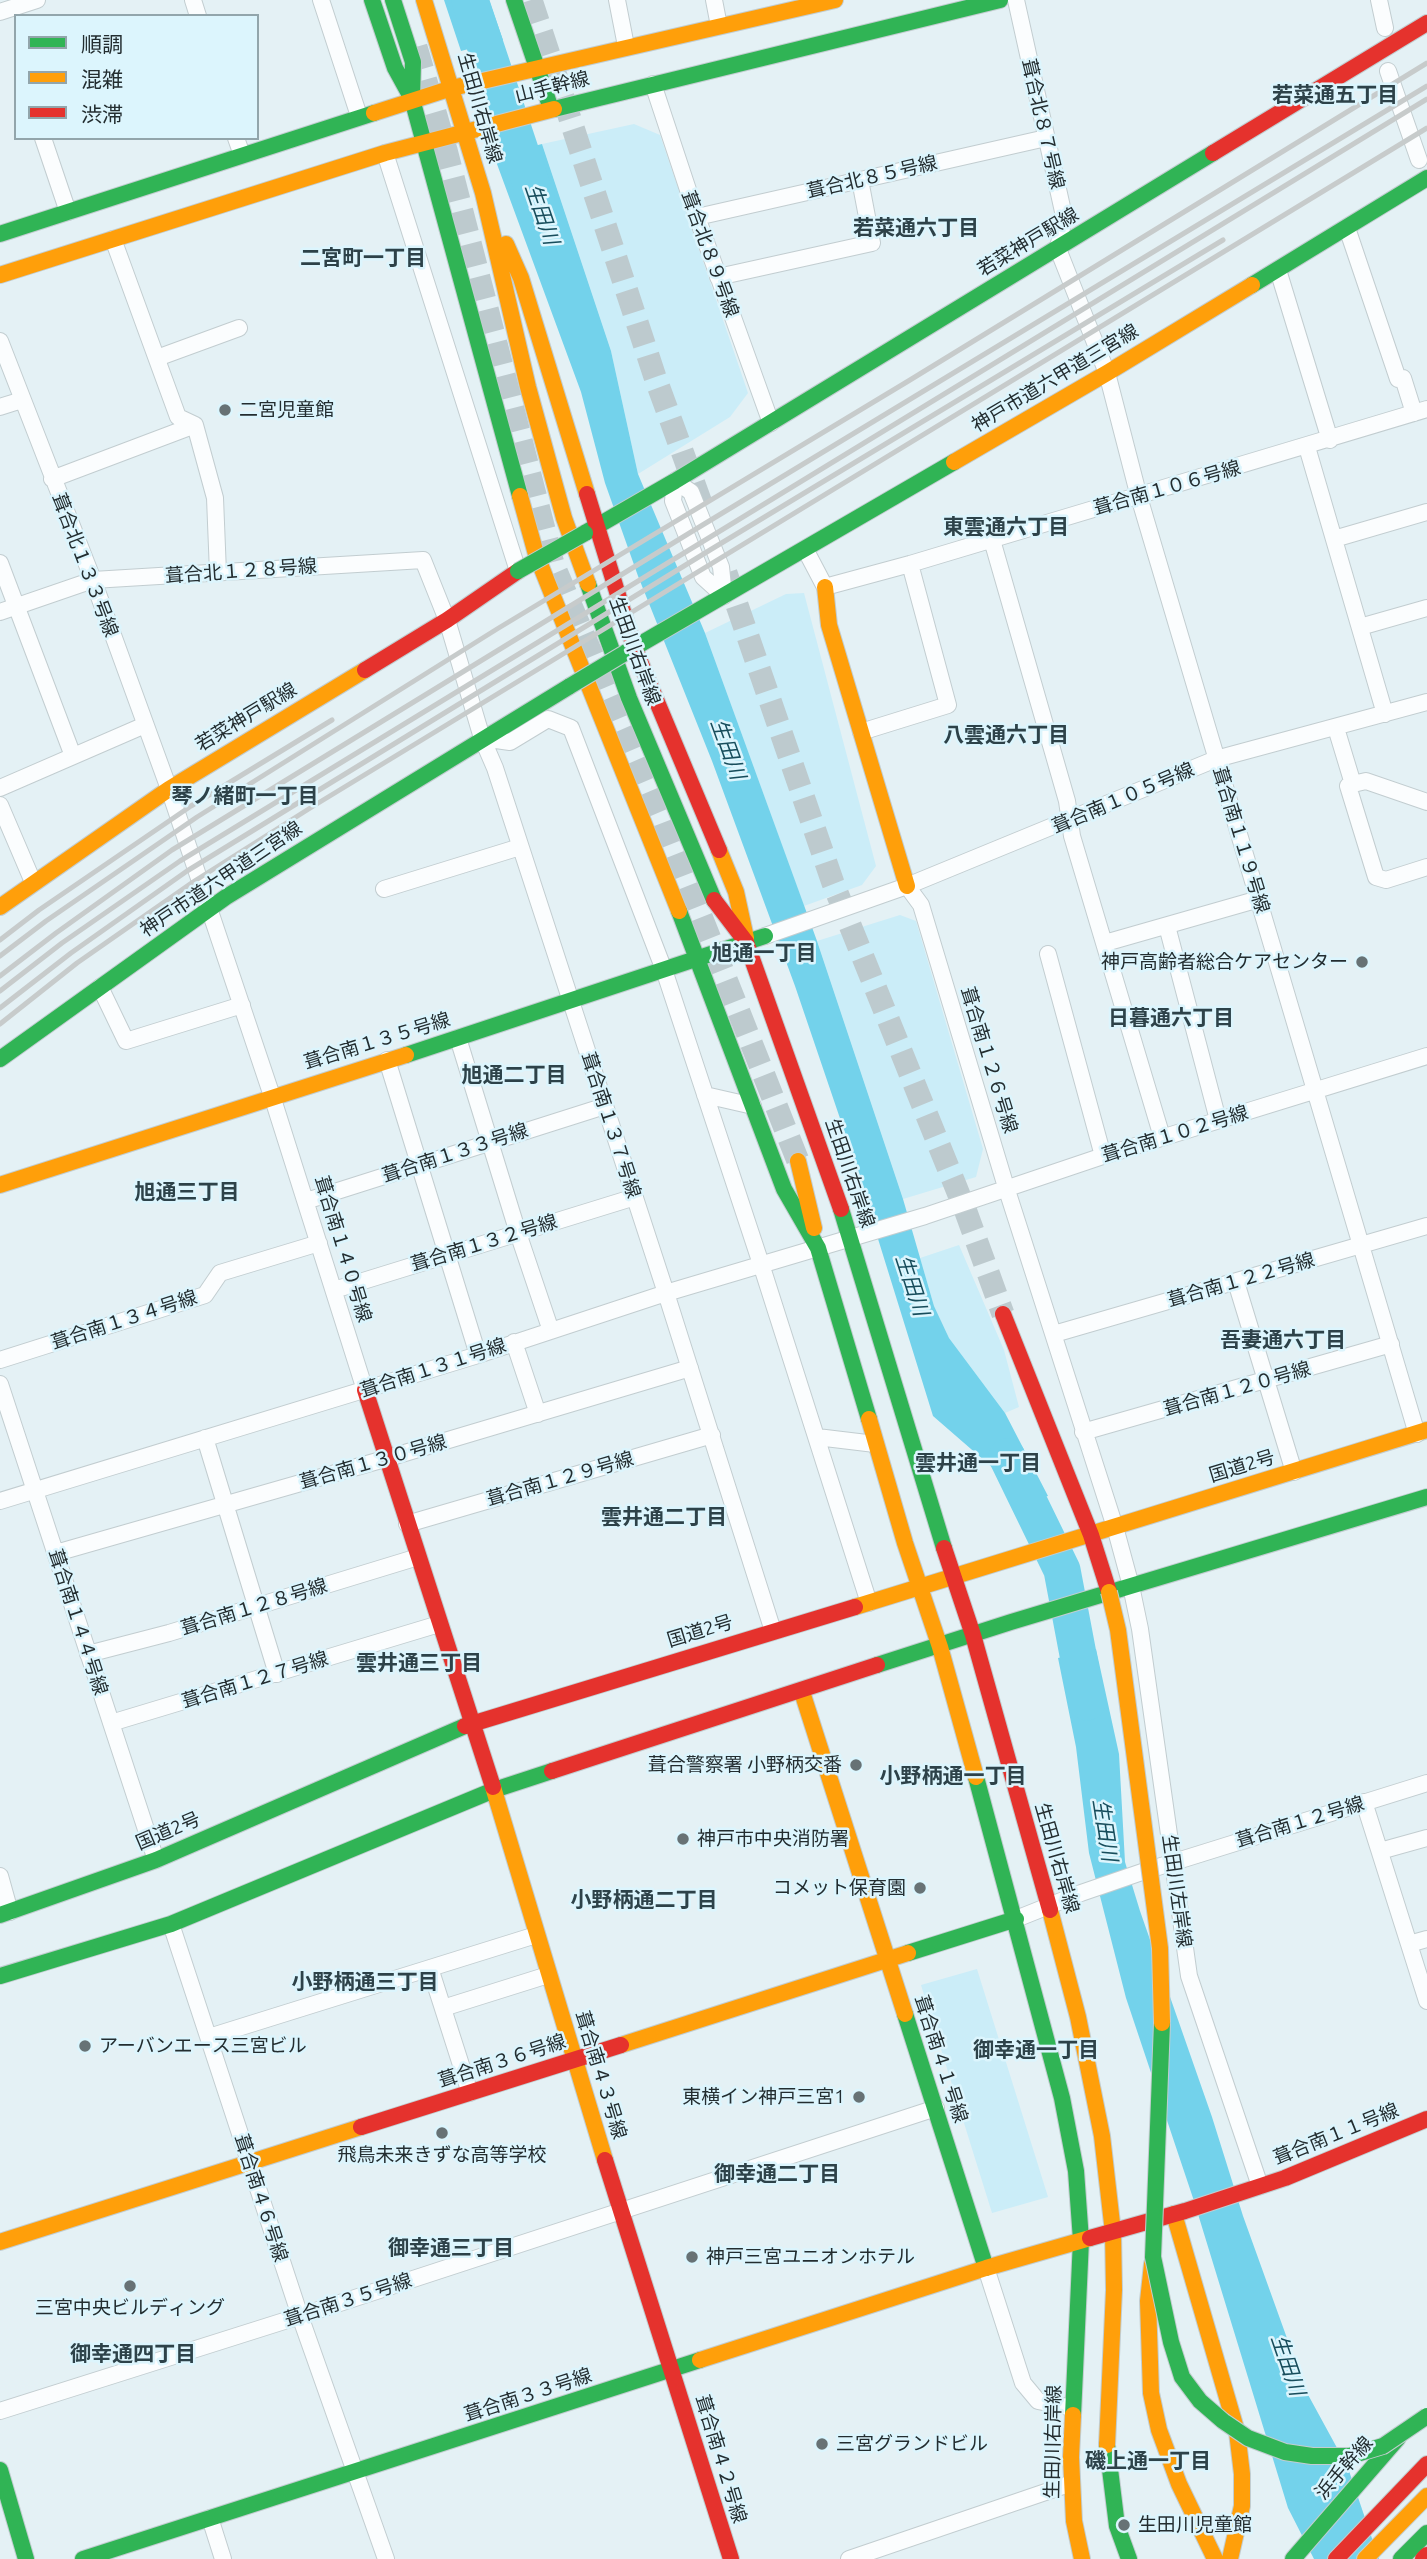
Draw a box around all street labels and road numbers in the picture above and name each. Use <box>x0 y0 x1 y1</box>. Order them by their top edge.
street label: 生田川右岸線 <box>453 50 507 166</box>
street label: 葺合北８７号線 <box>1017 57 1069 191</box>
street label: 山手幹線 <box>512 67 592 107</box>
street label: 葺合北８５号線 <box>805 151 939 203</box>
street label: 葺合北８９号線 <box>677 188 743 320</box>
street label: 若菜神戸駅線 <box>973 203 1083 281</box>
street label: 神戸市道六甲道三宮線 <box>968 319 1142 437</box>
street label: 葺合南１０６号線 <box>1091 456 1243 520</box>
street label: 葺合北１３３号線 <box>47 490 123 640</box>
street label: 葺合北１２８号線 <box>164 554 318 588</box>
street label: 生田川右岸線 <box>605 594 665 708</box>
street label: 若菜神戸駅線 <box>191 678 301 756</box>
street label: 葺合南１０５号線 <box>1049 758 1197 838</box>
street label: 葺合南１１９号線 <box>1208 764 1274 916</box>
street label: 神戸市道六甲道三宮線 <box>136 816 306 942</box>
street label: 葺合南１２６号線 <box>956 984 1022 1136</box>
street label: 葺合南１３５号線 <box>301 1008 453 1074</box>
street label: 葺合南１３７号線 <box>577 1049 645 1201</box>
street label: 葺合南１０２号線 <box>1099 1101 1251 1167</box>
street label: 生田川右岸線 <box>821 1115 879 1231</box>
street label: 葺合南１３３号線 <box>379 1119 531 1187</box>
street label: 葺合南１４０号線 <box>310 1173 376 1325</box>
street label: 葺合南１３２号線 <box>408 1210 560 1276</box>
street label: 葺合南１２２号線 <box>1165 1248 1317 1312</box>
street label: 葺合南１３４号線 <box>48 1286 200 1354</box>
street label: 葺合南１３１号線 <box>357 1334 509 1402</box>
street label: 葺合南１２０号線 <box>1161 1357 1313 1421</box>
street label: 葺合南１３０号線 <box>297 1430 449 1494</box>
street label: 国道2号 <box>1206 1445 1278 1487</box>
street label: 葺合南１２９号線 <box>484 1447 636 1511</box>
street label: 葺合南１４４号線 <box>44 1546 112 1698</box>
street label: 葺合南１２８号線 <box>178 1574 330 1640</box>
street label: 国道2号 <box>664 1610 736 1652</box>
street label: 葺合南１２７号線 <box>179 1647 331 1713</box>
street label: 葺合南１２号線 <box>1233 1792 1367 1852</box>
street label: 生田川右岸線 <box>1030 1800 1084 1916</box>
street label: 国道2号 <box>132 1807 204 1855</box>
street label: 生田川左岸線 <box>1158 1833 1196 1949</box>
street label: 葺合南４１号線 <box>910 1992 972 2126</box>
street label: 葺合南４３号線 <box>571 2008 631 2142</box>
street label: 葺合南３６号線 <box>435 2030 569 2092</box>
street label: 葺合南１１号線 <box>1270 2099 1402 2169</box>
street label: 葺合南４６号線 <box>230 2131 292 2265</box>
street label: 葺合南３５号線 <box>281 2269 415 2331</box>
street label: 葺合南３３号線 <box>461 2364 595 2426</box>
street label: 生田川右岸線 <box>1041 2385 1065 2499</box>
street label: 葺合南４２号線 <box>691 2392 751 2526</box>
street label: 浜手幹線 <box>1310 2432 1378 2504</box>

